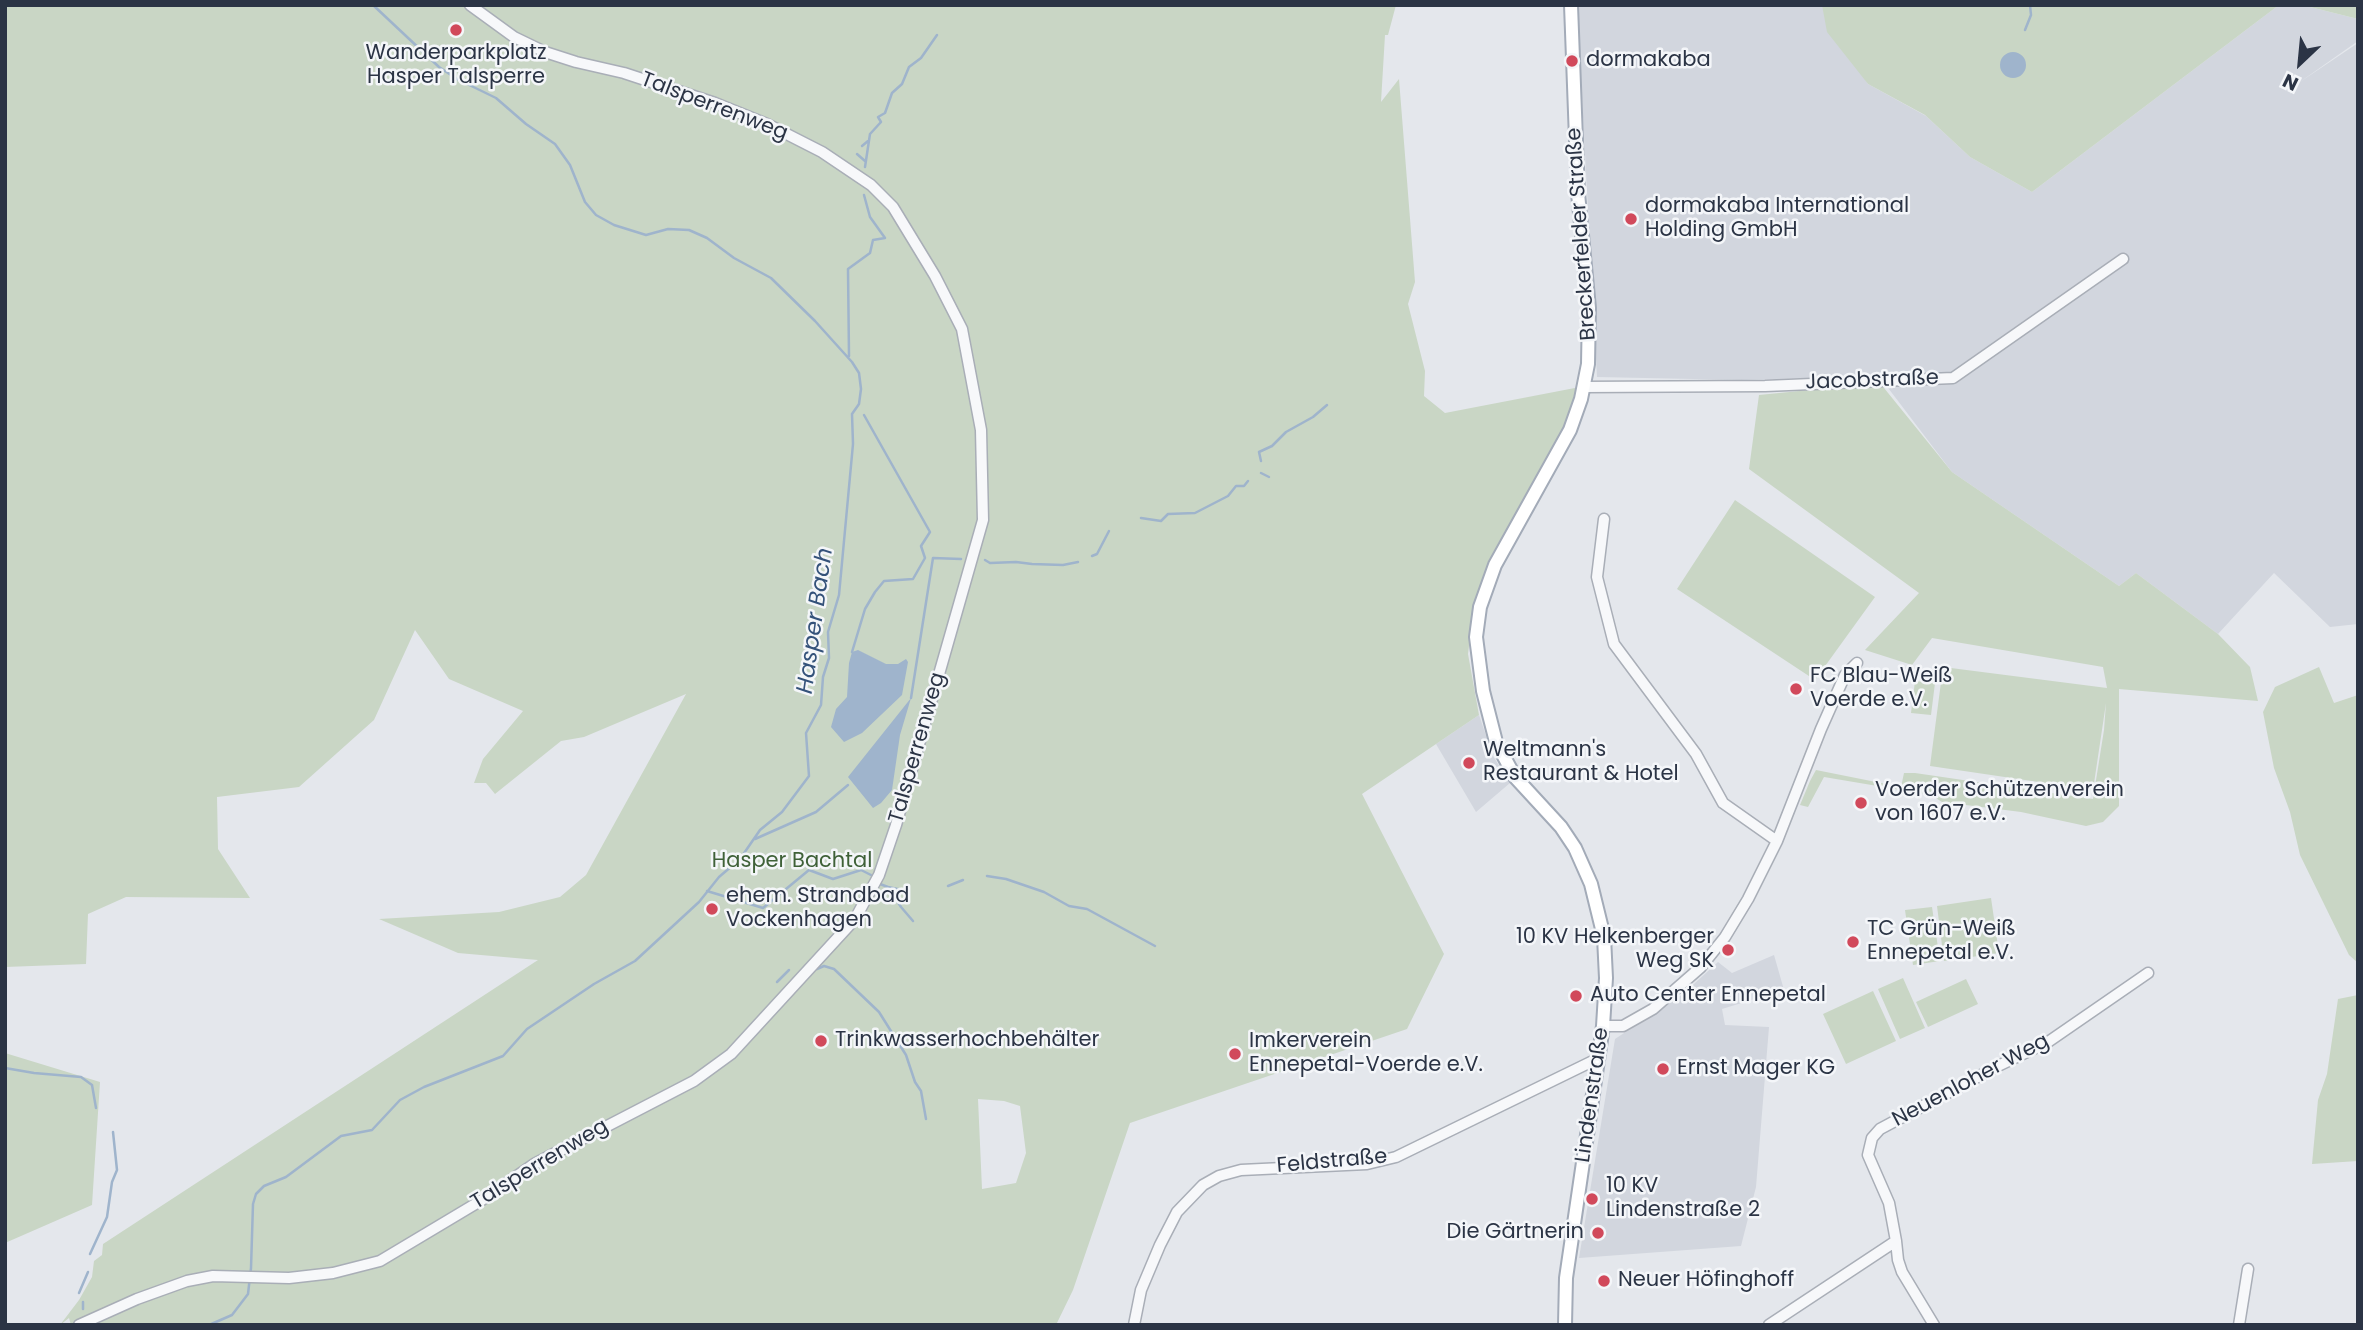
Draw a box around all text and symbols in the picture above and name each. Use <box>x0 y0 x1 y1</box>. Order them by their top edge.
marker: Wanderparkplatz Hasper Talsperre <box>448 22 464 38</box>
north arrow <box>2265 28 2335 98</box>
place label: Wanderparkplatz Hasper Talsperre <box>366 41 546 91</box>
place label: dormakaba <box>1586 48 1711 74</box>
marker: dormakaba <box>1564 53 1580 69</box>
street label: Talsperrenweg <box>637 67 791 147</box>
text: N <box>2278 67 2303 98</box>
street label: Breckerfelder Straße <box>1562 127 1602 341</box>
place label: dormakaba International Holding GmbH <box>1645 194 1909 244</box>
marker: dormakaba International Holding GmbH <box>1623 211 1639 227</box>
street label: Jacobstraße <box>1805 366 1939 396</box>
water label: Hasper Bach <box>792 546 840 696</box>
place label: FC Blau-Weiß Voerde e.V. <box>1810 664 1953 714</box>
street label: Talsperrenweg <box>884 670 952 826</box>
marker: FC Blau-Weiß Voerde e.V. <box>1788 681 1804 697</box>
place label: Weltmann's Restaurant & Hotel <box>1483 738 1679 788</box>
marker: Weltmann's Restaurant & Hotel <box>1461 755 1477 771</box>
place label: Voerder Schützenverein von 1607 e.V. <box>1875 778 2124 828</box>
marker: Voerder Schützenverein von 1607 e.V. <box>1853 795 1869 811</box>
park label: Hasper Bachtal <box>712 849 872 875</box>
place label: ehem. Strandbad Vockenhagen <box>726 884 909 934</box>
marker: ehem. Strandbad Vockenhagen <box>704 901 720 917</box>
place label: TC Grün-Weiß Ennepetal e.V. <box>1867 917 2016 967</box>
place label: 10 KV Helkenberger Weg SK <box>1516 925 1714 975</box>
marker: TC Grün-Weiß Ennepetal e.V. <box>1845 934 1861 950</box>
marker: 10 KV Helkenberger Weg SK <box>1720 942 1736 958</box>
place label: Auto Center Ennepetal <box>1590 983 1826 1009</box>
marker: Auto Center Ennepetal <box>1568 988 1584 1004</box>
street label: Lindenstraße <box>1571 1026 1615 1164</box>
place label: Trinkwasserhochbehälter <box>835 1028 1099 1054</box>
place label: Imkerverein Ennepetal-Voerde e.V. <box>1249 1029 1483 1079</box>
street label: Neuenloher Weg <box>1888 1029 2054 1133</box>
marker: Trinkwasserhochbehälter <box>813 1033 829 1049</box>
marker: Imkerverein Ennepetal-Voerde e.V. <box>1227 1046 1243 1062</box>
place label: Ernst Mager KG <box>1677 1056 1835 1082</box>
marker: Ernst Mager KG <box>1655 1061 1671 1077</box>
street label: Talsperrenweg <box>467 1114 613 1216</box>
street label: Feldstraße <box>1276 1145 1388 1179</box>
place label: 10 KV Lindenstraße 2 <box>1606 1174 1760 1224</box>
marker: 10 KV Lindenstraße 2 <box>1584 1191 1600 1207</box>
place label: Die Gärtnerin <box>1446 1220 1584 1246</box>
marker: Die Gärtnerin <box>1590 1225 1606 1241</box>
place label: Neuer Höfinghoff <box>1618 1268 1794 1294</box>
marker: Neuer Höfinghoff <box>1596 1273 1612 1289</box>

